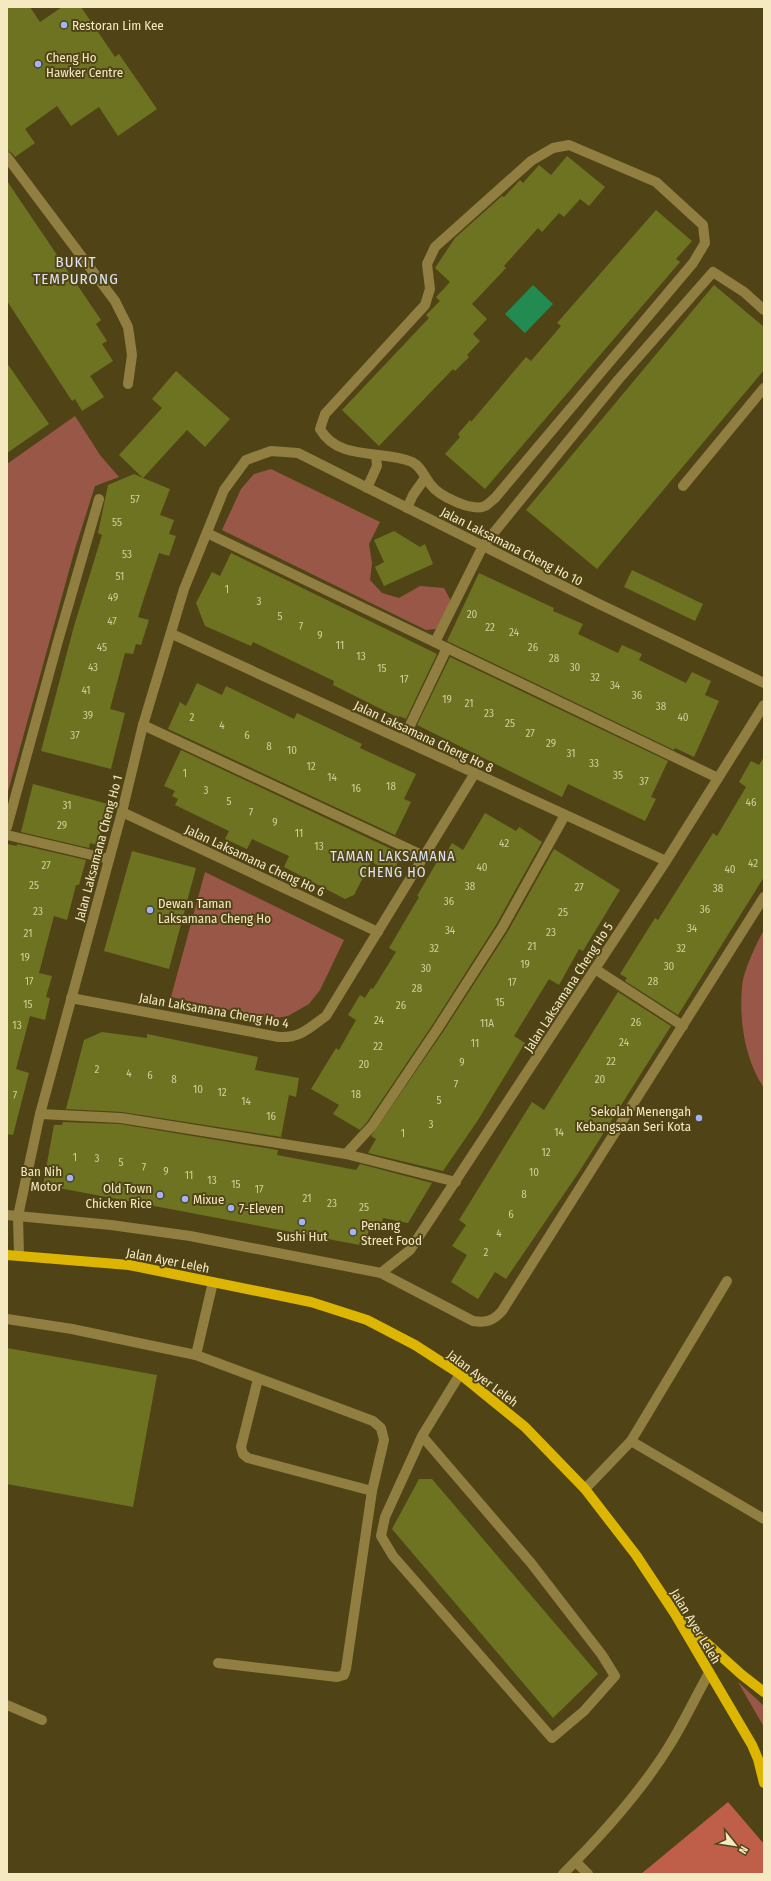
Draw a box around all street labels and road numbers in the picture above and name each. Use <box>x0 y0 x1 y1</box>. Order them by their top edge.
street label: Jalan Laksamana Cheng Ho 10 <box>438 504 585 589</box>
street label: Jalan Laksamana Cheng Ho 8 <box>352 698 496 775</box>
street label: Jalan Laksamana Cheng Ho 1 <box>72 773 125 923</box>
street label: Jalan Laksamana Cheng Ho 6 <box>183 822 327 899</box>
street label: Jalan Laksamana Cheng Ho 5 <box>521 920 616 1055</box>
street label: Jalan Laksamana Cheng Ho 4 <box>138 990 290 1031</box>
street label: Jalan Ayer Leleh <box>125 1245 211 1276</box>
street label: Jalan Ayer Leleh <box>444 1347 521 1410</box>
street label: Jalan Ayer Leleh <box>667 1586 724 1666</box>

